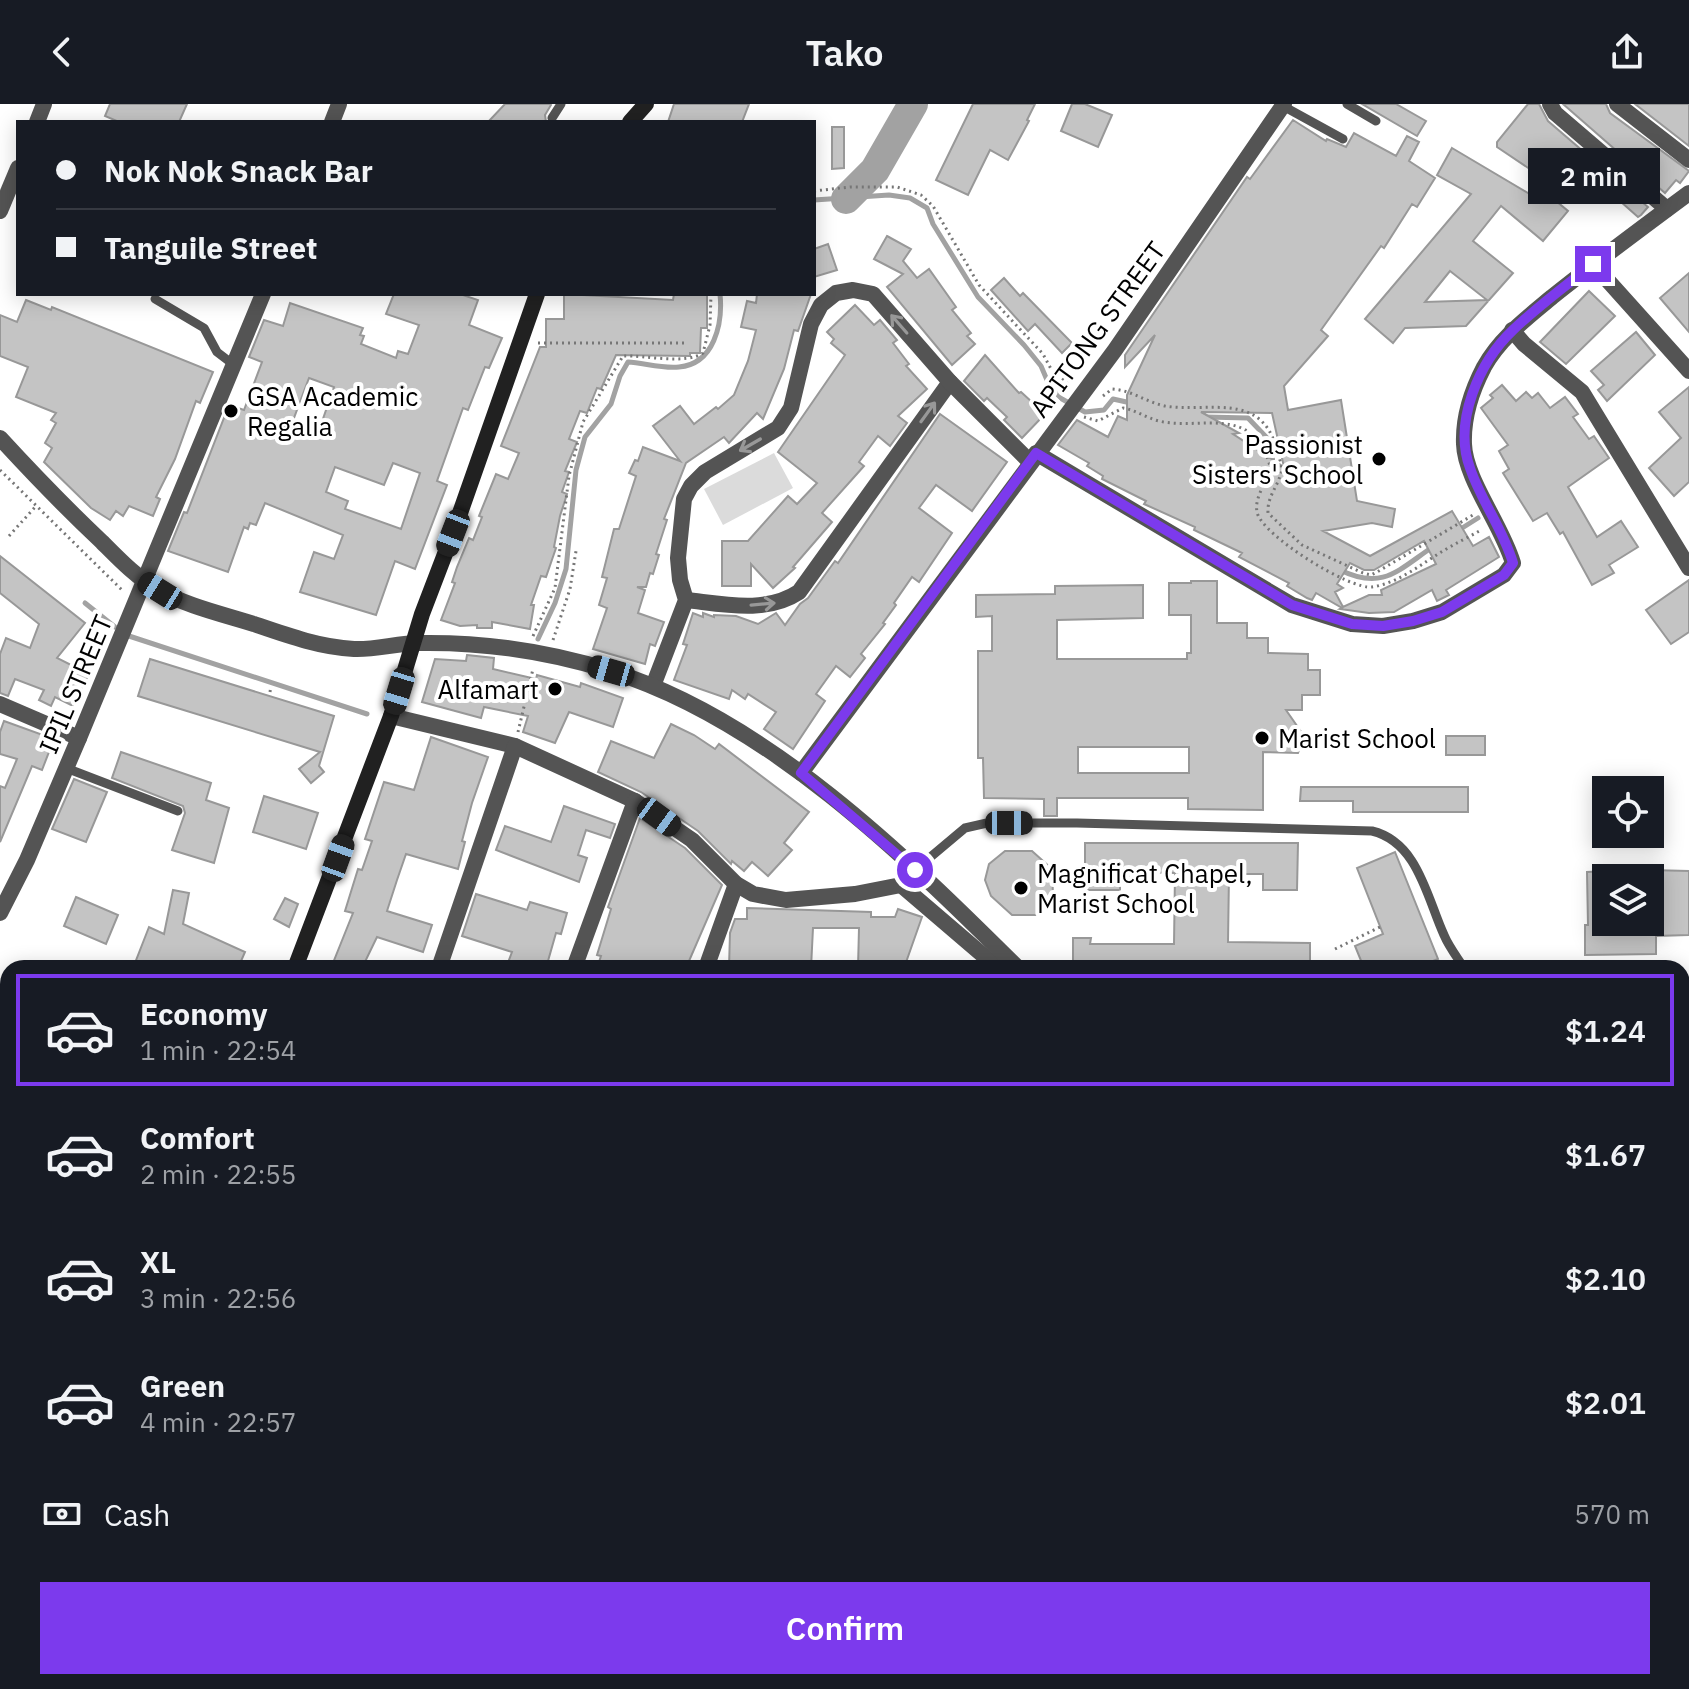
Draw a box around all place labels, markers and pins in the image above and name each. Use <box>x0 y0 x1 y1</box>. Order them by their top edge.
place label: GSA Academic Regalia <box>247 379 418 443</box>
marker: GSA Academic Regalia <box>222 402 240 420</box>
place label: Passionist Sisters' School <box>1192 427 1363 491</box>
marker: Passionist Sisters' School <box>1370 450 1388 468</box>
place label: Alfamart <box>438 672 539 706</box>
marker: Alfamart <box>546 680 564 698</box>
place label: Marist School <box>1278 721 1436 755</box>
marker: Marist School <box>1253 729 1271 747</box>
place label: Magnificat Chapel, Marist School <box>1037 856 1253 920</box>
marker: Magnificat Chapel, Marist School <box>1012 879 1030 897</box>

